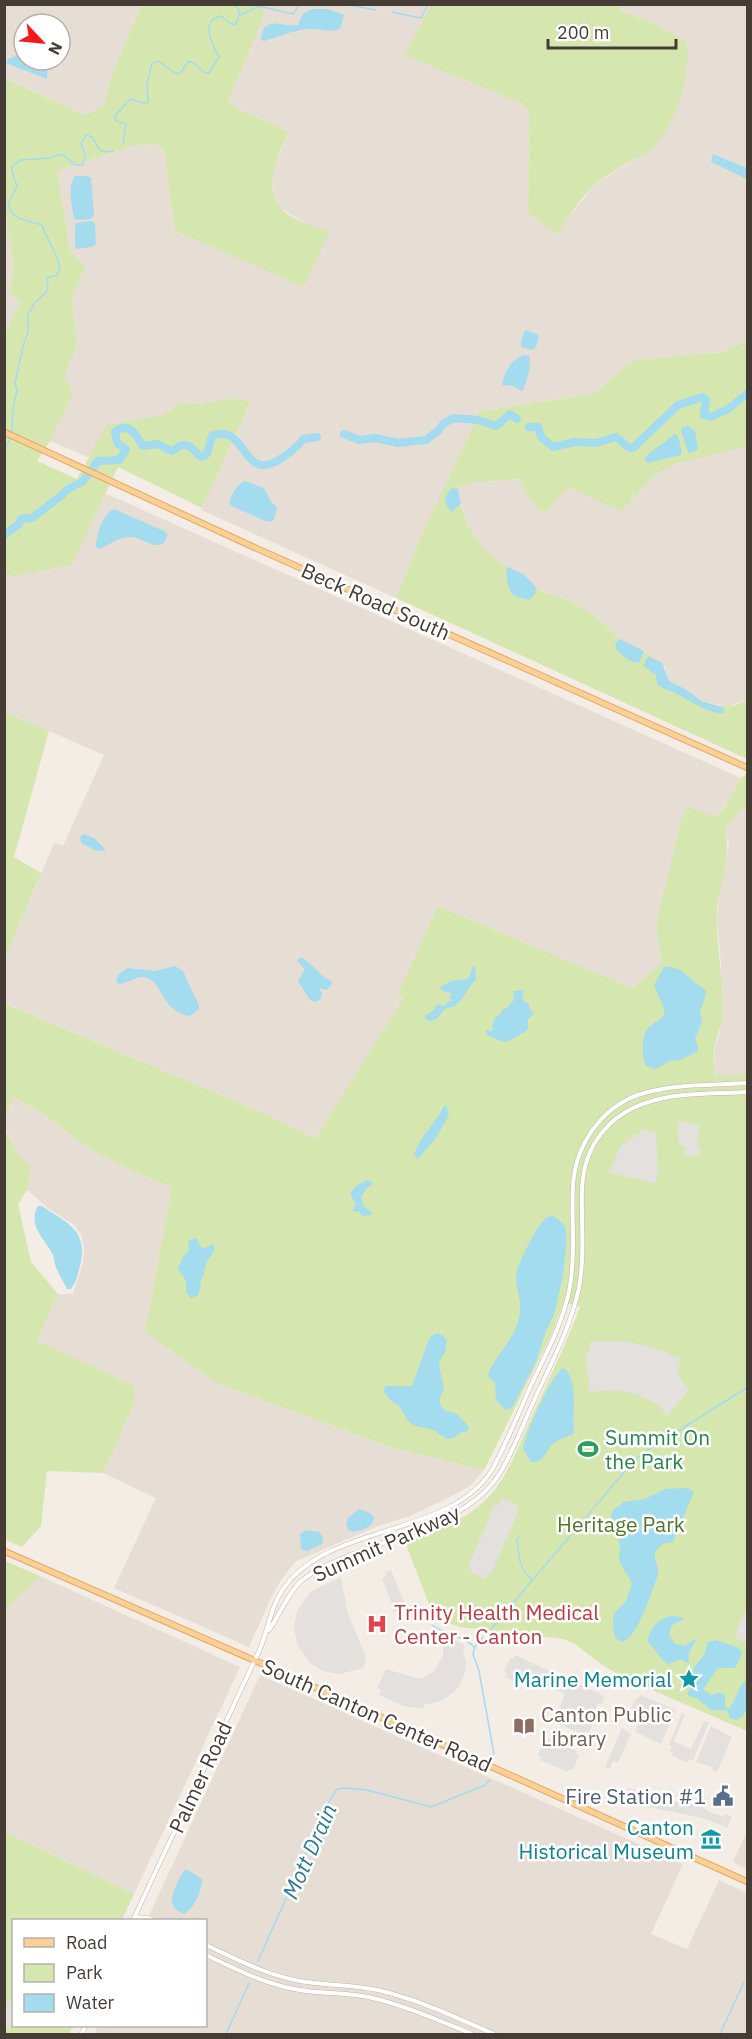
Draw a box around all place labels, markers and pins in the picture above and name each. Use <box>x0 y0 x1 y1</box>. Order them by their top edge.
place label: Summit On the Park <box>605 1423 710 1475</box>
sports icon: Summit On the Park <box>576 1437 600 1461</box>
place label: Trinity Health Medical Center - Canton <box>394 1598 599 1650</box>
hospital icon: Trinity Health Medical Center - Canton <box>365 1612 389 1636</box>
place label: Marine Memorial <box>514 1665 672 1693</box>
place icon: Marine Memorial <box>677 1667 701 1691</box>
place label: Canton Public Library <box>541 1700 671 1752</box>
library icon: Canton Public Library <box>512 1714 536 1738</box>
place label: Fire Station #1 <box>565 1782 706 1810</box>
public building icon: Fire Station #1 <box>711 1784 735 1808</box>
place label: Canton Historical Museum <box>518 1813 694 1865</box>
museum icon: Canton Historical Museum <box>699 1827 723 1851</box>

